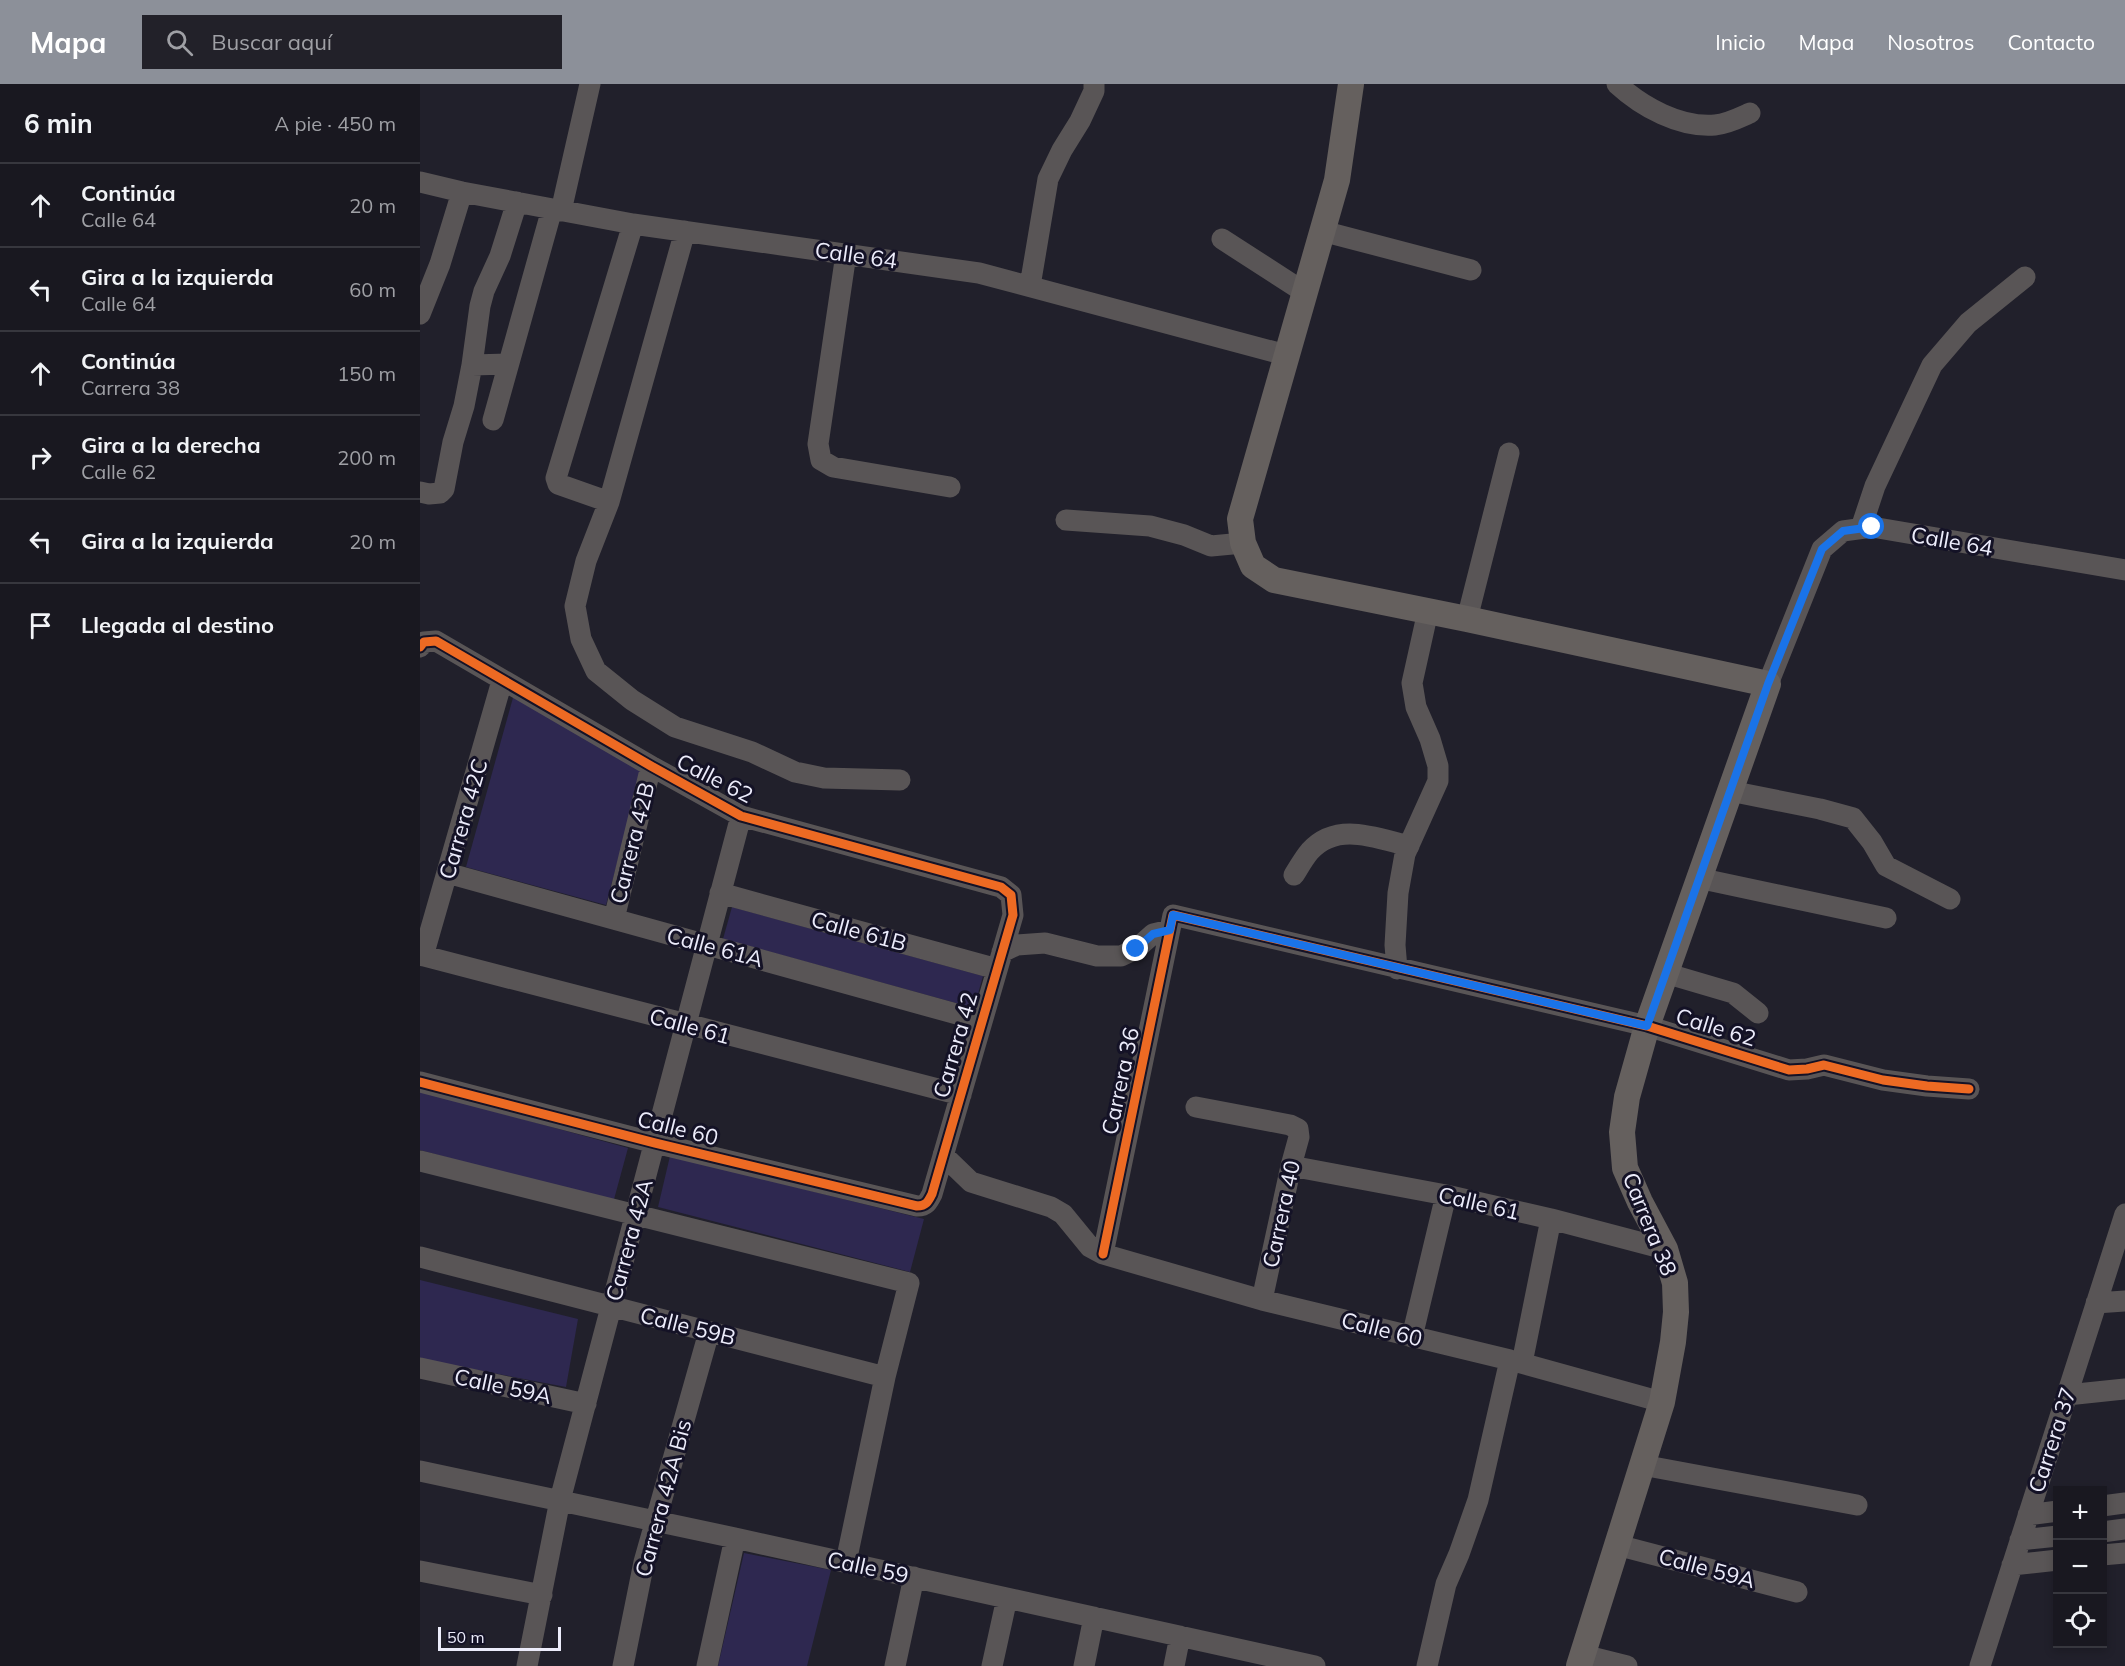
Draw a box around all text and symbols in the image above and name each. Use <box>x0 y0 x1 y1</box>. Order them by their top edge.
search box <box>142 15 562 69</box>
text: Mapa <box>30 25 106 60</box>
icon: search <box>163 26 196 59</box>
text: Buscar aquí <box>211 28 332 56</box>
text: Inicio <box>1715 29 1765 55</box>
text: Mapa <box>1798 29 1854 55</box>
text: Nosotros <box>1887 29 1974 55</box>
text: Contacto <box>2007 29 2095 55</box>
text: 6 min <box>24 107 93 140</box>
text: A pie · 450 m <box>275 111 396 136</box>
text: Continúa <box>81 179 176 207</box>
icon: ahead <box>24 189 57 222</box>
text: 20 m <box>349 193 396 218</box>
text: Calle 64 <box>81 207 156 232</box>
street label: Calle 64 <box>813 235 899 275</box>
text: Gira a la izquierda <box>81 263 274 291</box>
icon: left <box>24 273 57 306</box>
text: 60 m <box>349 277 396 302</box>
text: Calle 64 <box>81 291 156 316</box>
text: Continúa <box>81 347 176 375</box>
icon: ahead <box>24 357 57 390</box>
text: 150 m <box>337 361 396 386</box>
text: Carrera 38 <box>81 375 180 400</box>
text: Gira a la derecha <box>81 431 261 459</box>
icon: right <box>24 441 57 474</box>
text: 200 m <box>337 445 396 470</box>
text: Calle 62 <box>81 459 156 484</box>
route start <box>1858 513 1884 539</box>
street label: Calle 64 <box>1909 520 1995 562</box>
icon: left <box>24 525 57 558</box>
text: Gira a la izquierda <box>81 527 274 555</box>
text: 20 m <box>349 529 396 554</box>
icon: arrive <box>24 609 57 642</box>
text: Llegada al destino <box>81 611 274 639</box>
street label: Calle 62 <box>672 747 758 809</box>
street label: Carrera 42C <box>432 756 494 882</box>
street label: Carrera 42B <box>603 780 661 906</box>
street label: Calle 61B <box>808 905 910 957</box>
street label: Calle 61A <box>664 921 766 973</box>
route end <box>1122 935 1148 961</box>
street label: Carrera 42 <box>927 989 983 1101</box>
street label: Calle 61 <box>647 1002 733 1050</box>
street label: Calle 62 <box>1672 1002 1760 1052</box>
street label: Carrera 36 <box>1095 1025 1145 1137</box>
street label: Calle 60 <box>635 1104 721 1152</box>
street label: Carrera 40 <box>1256 1158 1306 1270</box>
street label: Carrera 38 <box>1617 1168 1683 1280</box>
street label: Carrera 42A <box>599 1176 659 1304</box>
street label: Calle 61 <box>1436 1180 1522 1226</box>
street label: Calle 59B <box>637 1301 739 1351</box>
street label: Calle 60 <box>1339 1305 1425 1353</box>
street label: Calle 59A <box>452 1362 554 1410</box>
street label: Carrera 37 <box>2022 1384 2082 1496</box>
street label: Carrera 42A Bis <box>629 1416 697 1580</box>
map controls <box>2053 1486 2107 1648</box>
button: + <box>2053 1486 2107 1540</box>
button: − <box>2053 1540 2107 1594</box>
street label: Calle 59A <box>1656 1542 1758 1594</box>
street label: Calle 59 <box>825 1545 911 1589</box>
button: locate <box>2053 1594 2107 1648</box>
scale bar <box>438 1624 561 1652</box>
text: 50 m <box>447 1627 484 1647</box>

